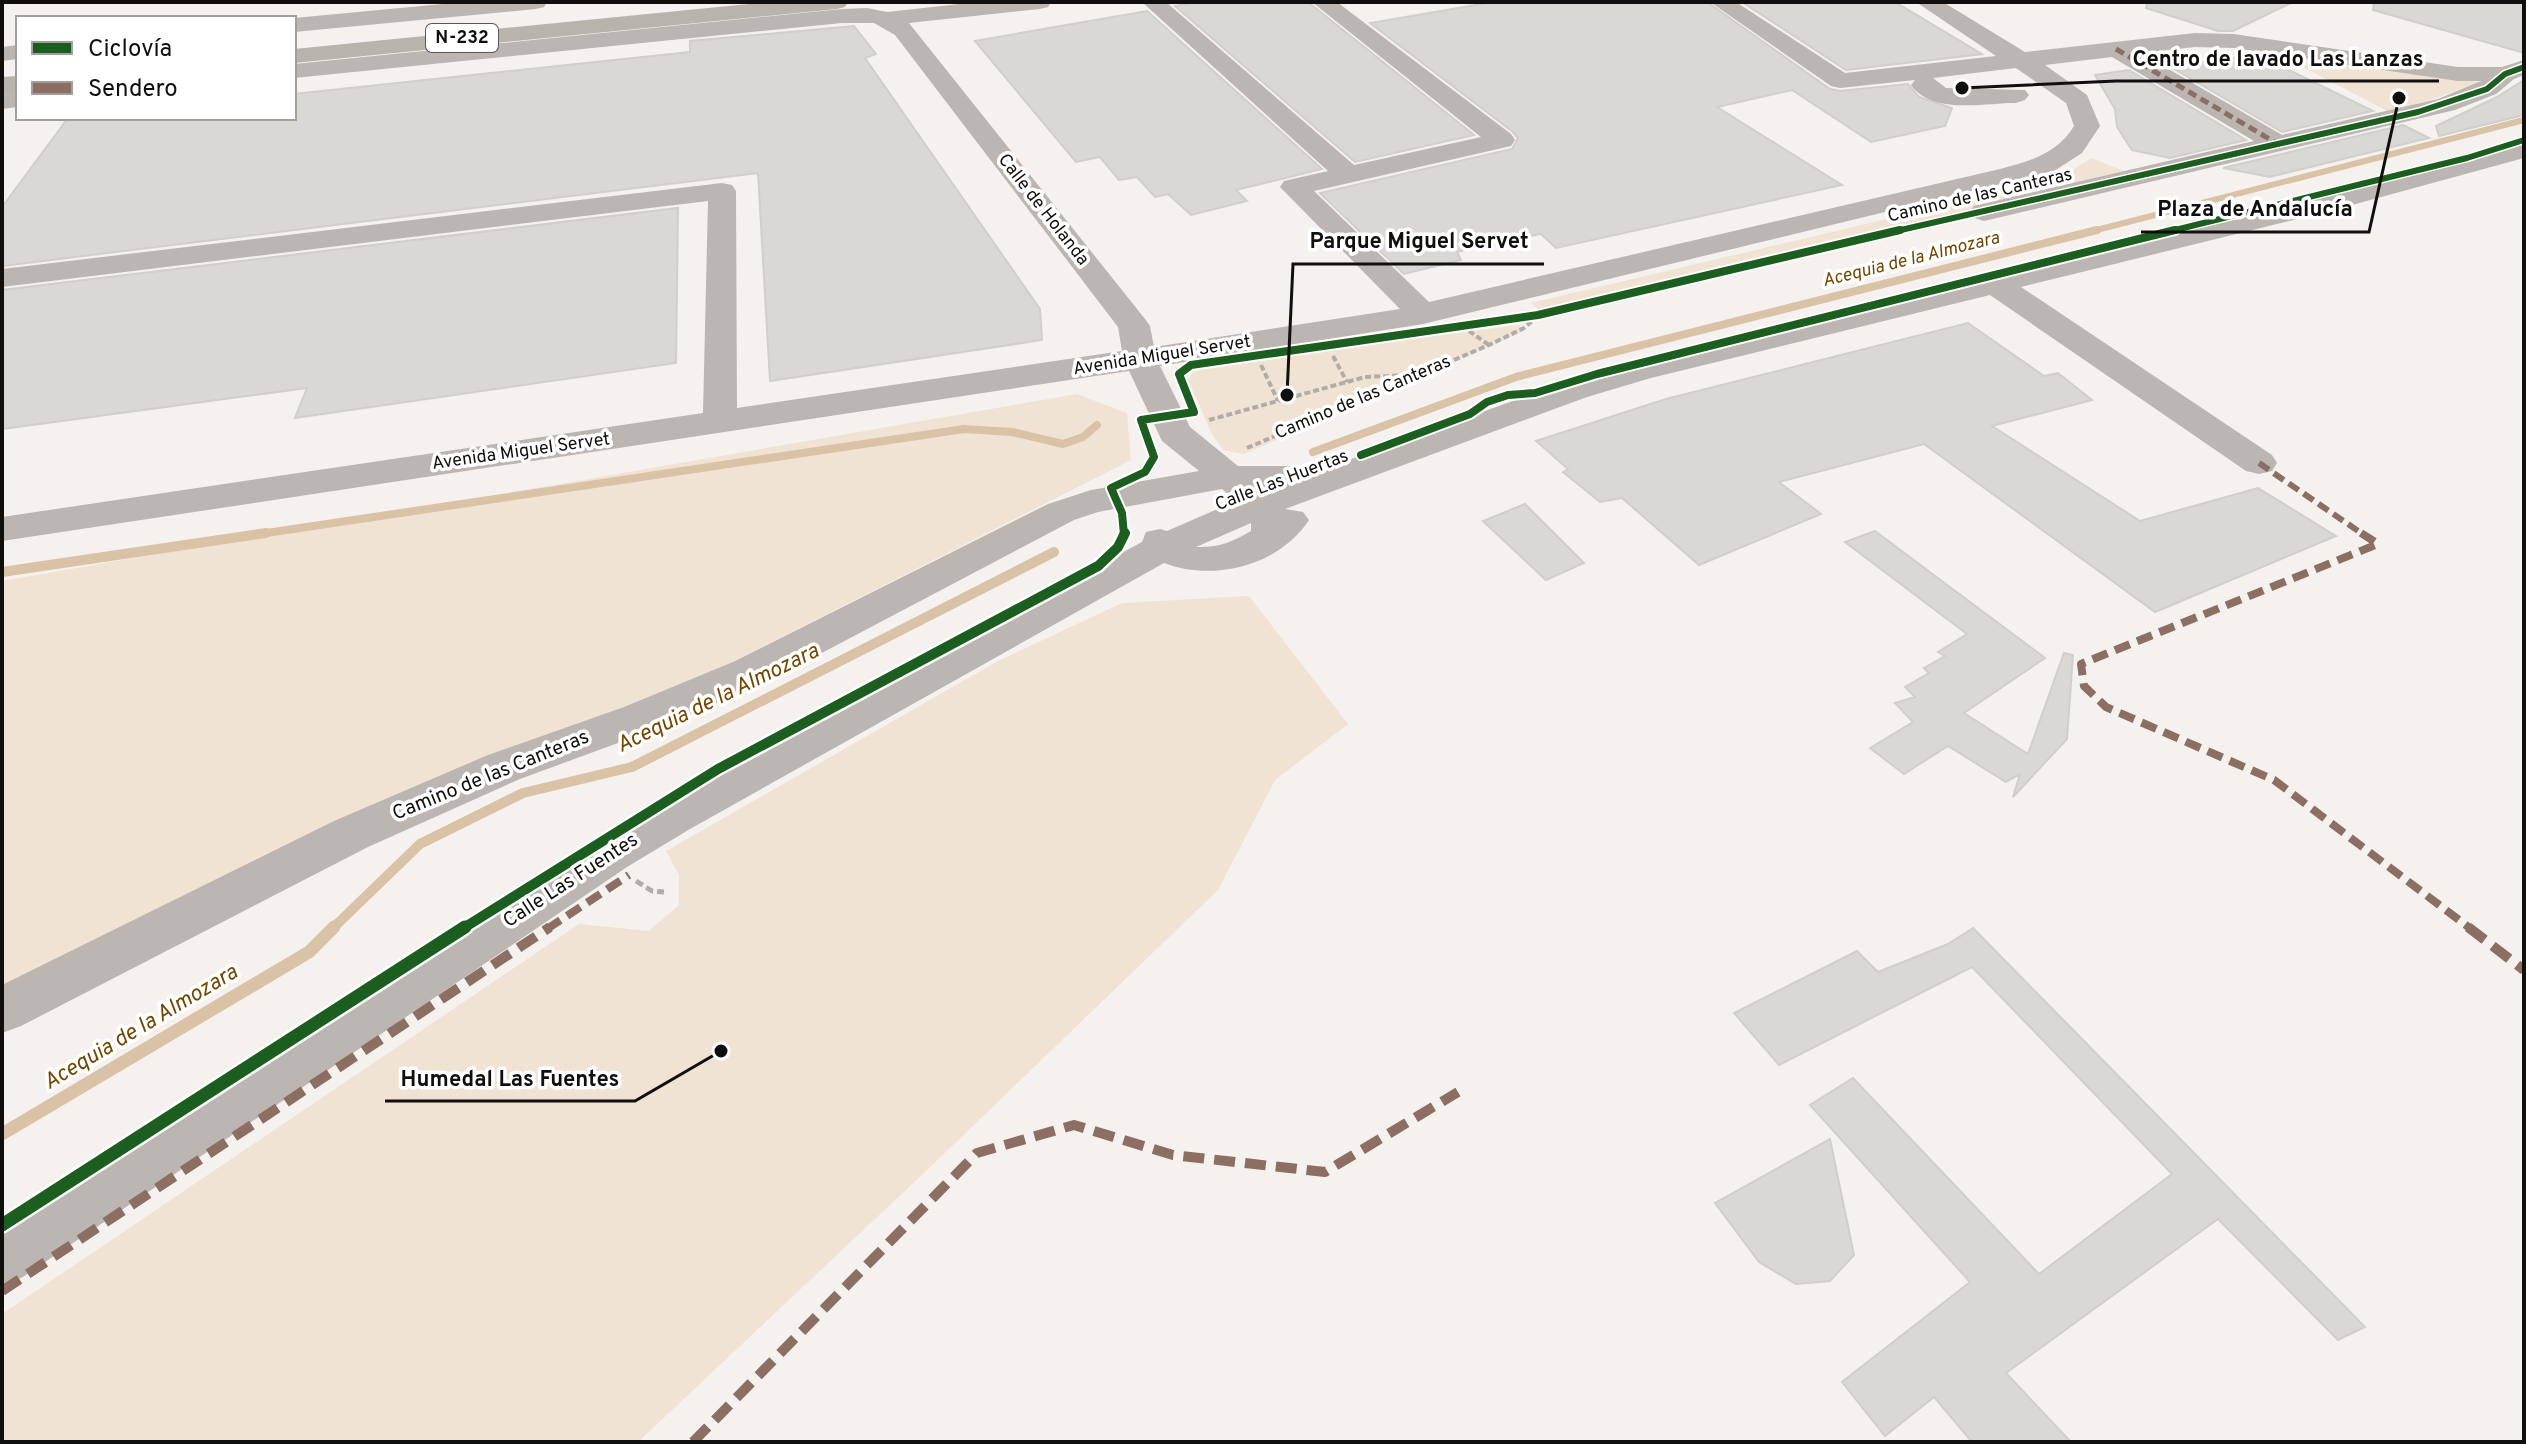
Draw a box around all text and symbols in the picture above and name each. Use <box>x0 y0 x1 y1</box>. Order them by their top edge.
legend <box>16 16 296 120</box>
road number: N-232 <box>426 24 498 52</box>
text: Ciclovía <box>88 35 172 65</box>
callout: Centro de lavado Las Lanzas <box>2116 35 2439 81</box>
text: Centro de lavado Las Lanzas <box>2133 47 2423 74</box>
text: Sendero <box>88 75 178 105</box>
street label: Calle de Holanda <box>992 150 1094 270</box>
street label: Camino de las Canteras <box>1885 164 2075 228</box>
callout: Plaza de Andalucía <box>2141 186 2369 232</box>
text: Plaza de Andalucía <box>2157 197 2353 224</box>
callout: Parque Miguel Servet <box>1293 218 1544 264</box>
water label: Acequia de la Almozara <box>1820 227 2003 293</box>
text: Parque Miguel Servet <box>1309 229 1529 256</box>
street label: Avenida Miguel Servet <box>1072 331 1252 381</box>
street label: Camino de las Canteras <box>1272 350 1454 446</box>
street label: Avenida Miguel Servet <box>430 428 612 476</box>
street label: Calle Las Huertas <box>1212 445 1352 517</box>
water label: Acequia de la Almozara <box>612 638 824 760</box>
street label: Camino de las Canteras <box>389 725 593 827</box>
street label: Calle Las Fuentes <box>498 828 644 934</box>
water label: Acequia de la Almozara <box>39 959 244 1097</box>
callout: Humedal Las Fuentes <box>385 1055 635 1101</box>
text: Humedal Las Fuentes <box>401 1067 619 1094</box>

